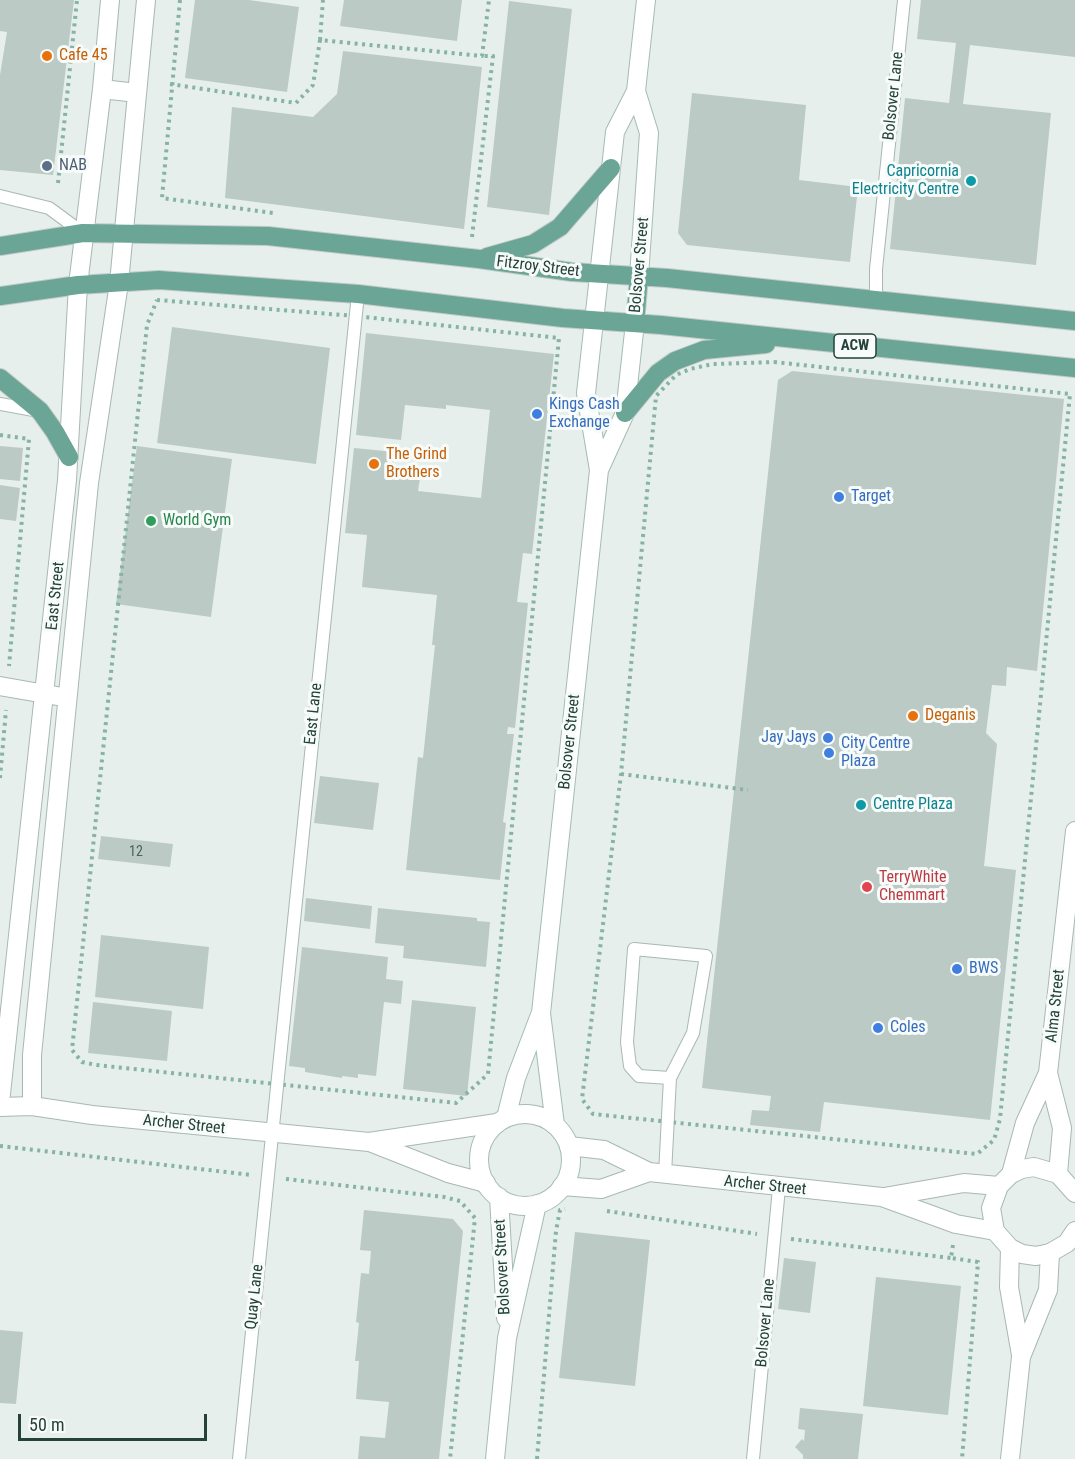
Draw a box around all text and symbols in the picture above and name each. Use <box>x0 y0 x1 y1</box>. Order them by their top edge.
place label: Cafe 45 <box>59 46 108 66</box>
marker: Cafe 45 <box>40 49 54 63</box>
street label: Bolsover Lane <box>880 51 908 141</box>
place label: NAB <box>59 156 87 176</box>
marker: NAB <box>40 159 54 173</box>
place label: Capricornia Electricity Centre <box>852 162 959 200</box>
marker: Capricornia Electricity Centre <box>964 174 978 188</box>
street label: Bolsover Street <box>626 216 654 314</box>
street label: Fitzroy Street <box>495 252 581 282</box>
road number: ACW <box>834 334 876 358</box>
place label: Kings Cash Exchange <box>549 395 620 433</box>
marker: Kings Cash Exchange <box>530 407 544 421</box>
place label: The Grind Brothers <box>386 445 447 483</box>
marker: The Grind Brothers <box>367 457 381 471</box>
place label: Target <box>851 487 891 507</box>
marker: Target <box>832 490 846 504</box>
place label: World Gym <box>163 511 231 531</box>
marker: World Gym <box>144 514 158 528</box>
street label: East Street <box>43 561 69 631</box>
street label: East Lane <box>301 682 327 746</box>
street label: Bolsover Street <box>555 693 585 791</box>
place label: Deganis <box>925 706 976 726</box>
marker: Deganis <box>906 709 920 723</box>
place label: Jay Jays <box>761 728 816 748</box>
marker: Jay Jays <box>821 731 835 745</box>
place label: City Centre Plaza <box>841 734 910 772</box>
marker: City Centre Plaza <box>822 746 836 760</box>
place label: Centre Plaza <box>873 795 953 815</box>
marker: Centre Plaza <box>854 798 868 812</box>
house number: 12 <box>129 844 143 860</box>
place label: TerryWhite Chemmart <box>879 868 946 906</box>
marker: TerryWhite Chemmart <box>860 880 874 894</box>
place label: BWS <box>969 959 998 979</box>
marker: BWS <box>950 962 964 976</box>
street label: Alma Street <box>1043 968 1069 1044</box>
place label: Coles <box>890 1018 926 1038</box>
marker: Coles <box>871 1021 885 1035</box>
street label: Archer Street <box>142 1111 226 1139</box>
street label: Archer Street <box>723 1172 807 1200</box>
street label: Bolsover Street <box>491 1219 515 1315</box>
street label: Quay Lane <box>242 1263 268 1331</box>
street label: Bolsover Lane <box>753 1278 779 1368</box>
scale bar <box>21 1402 210 1440</box>
text: 50 m <box>29 1414 64 1435</box>

